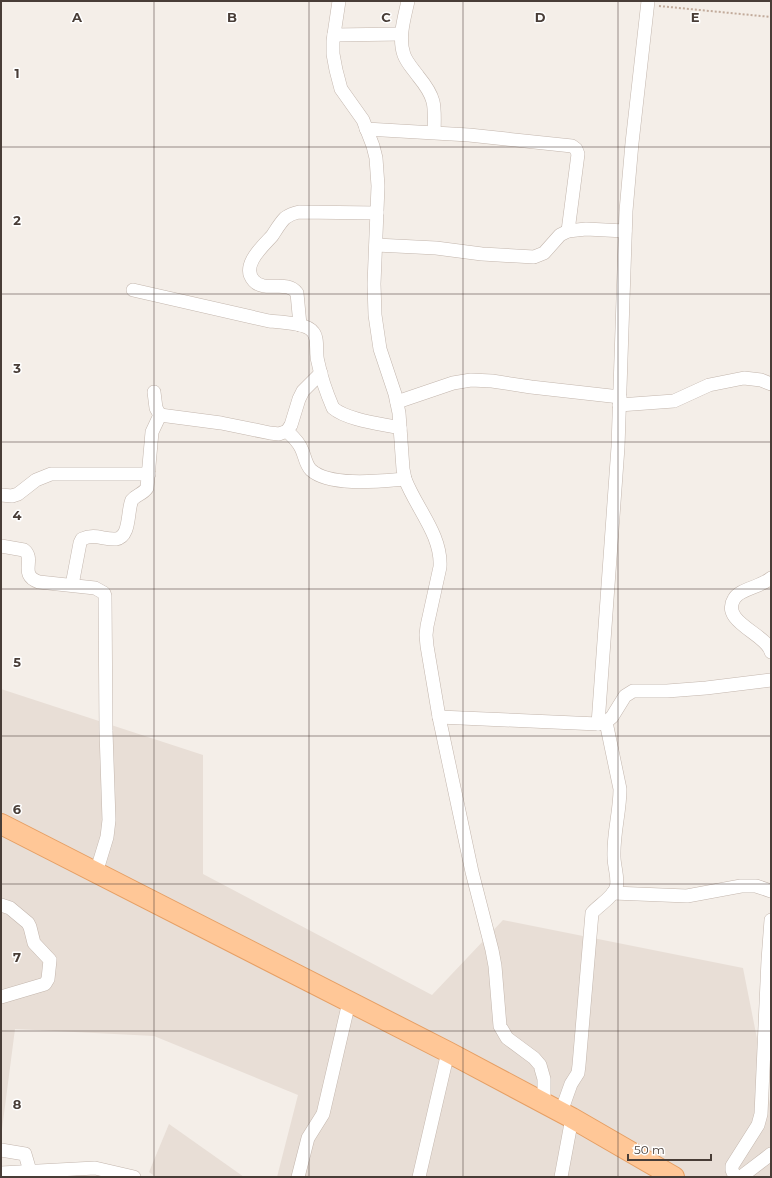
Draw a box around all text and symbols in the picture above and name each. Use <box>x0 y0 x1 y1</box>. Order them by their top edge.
text: A <box>71 9 83 25</box>
text: B <box>227 9 237 25</box>
text: C <box>381 9 391 25</box>
text: D <box>535 9 546 25</box>
text: E <box>691 9 700 25</box>
text: 1 <box>14 65 20 81</box>
text: 2 <box>13 212 21 228</box>
text: 3 <box>12 360 21 376</box>
text: 4 <box>13 507 22 523</box>
text: 5 <box>13 654 21 670</box>
text: 6 <box>13 801 22 817</box>
text: 7 <box>13 949 21 965</box>
text: 8 <box>13 1096 22 1112</box>
scale bar <box>628 1136 711 1162</box>
text: 50 m <box>634 1142 665 1157</box>

